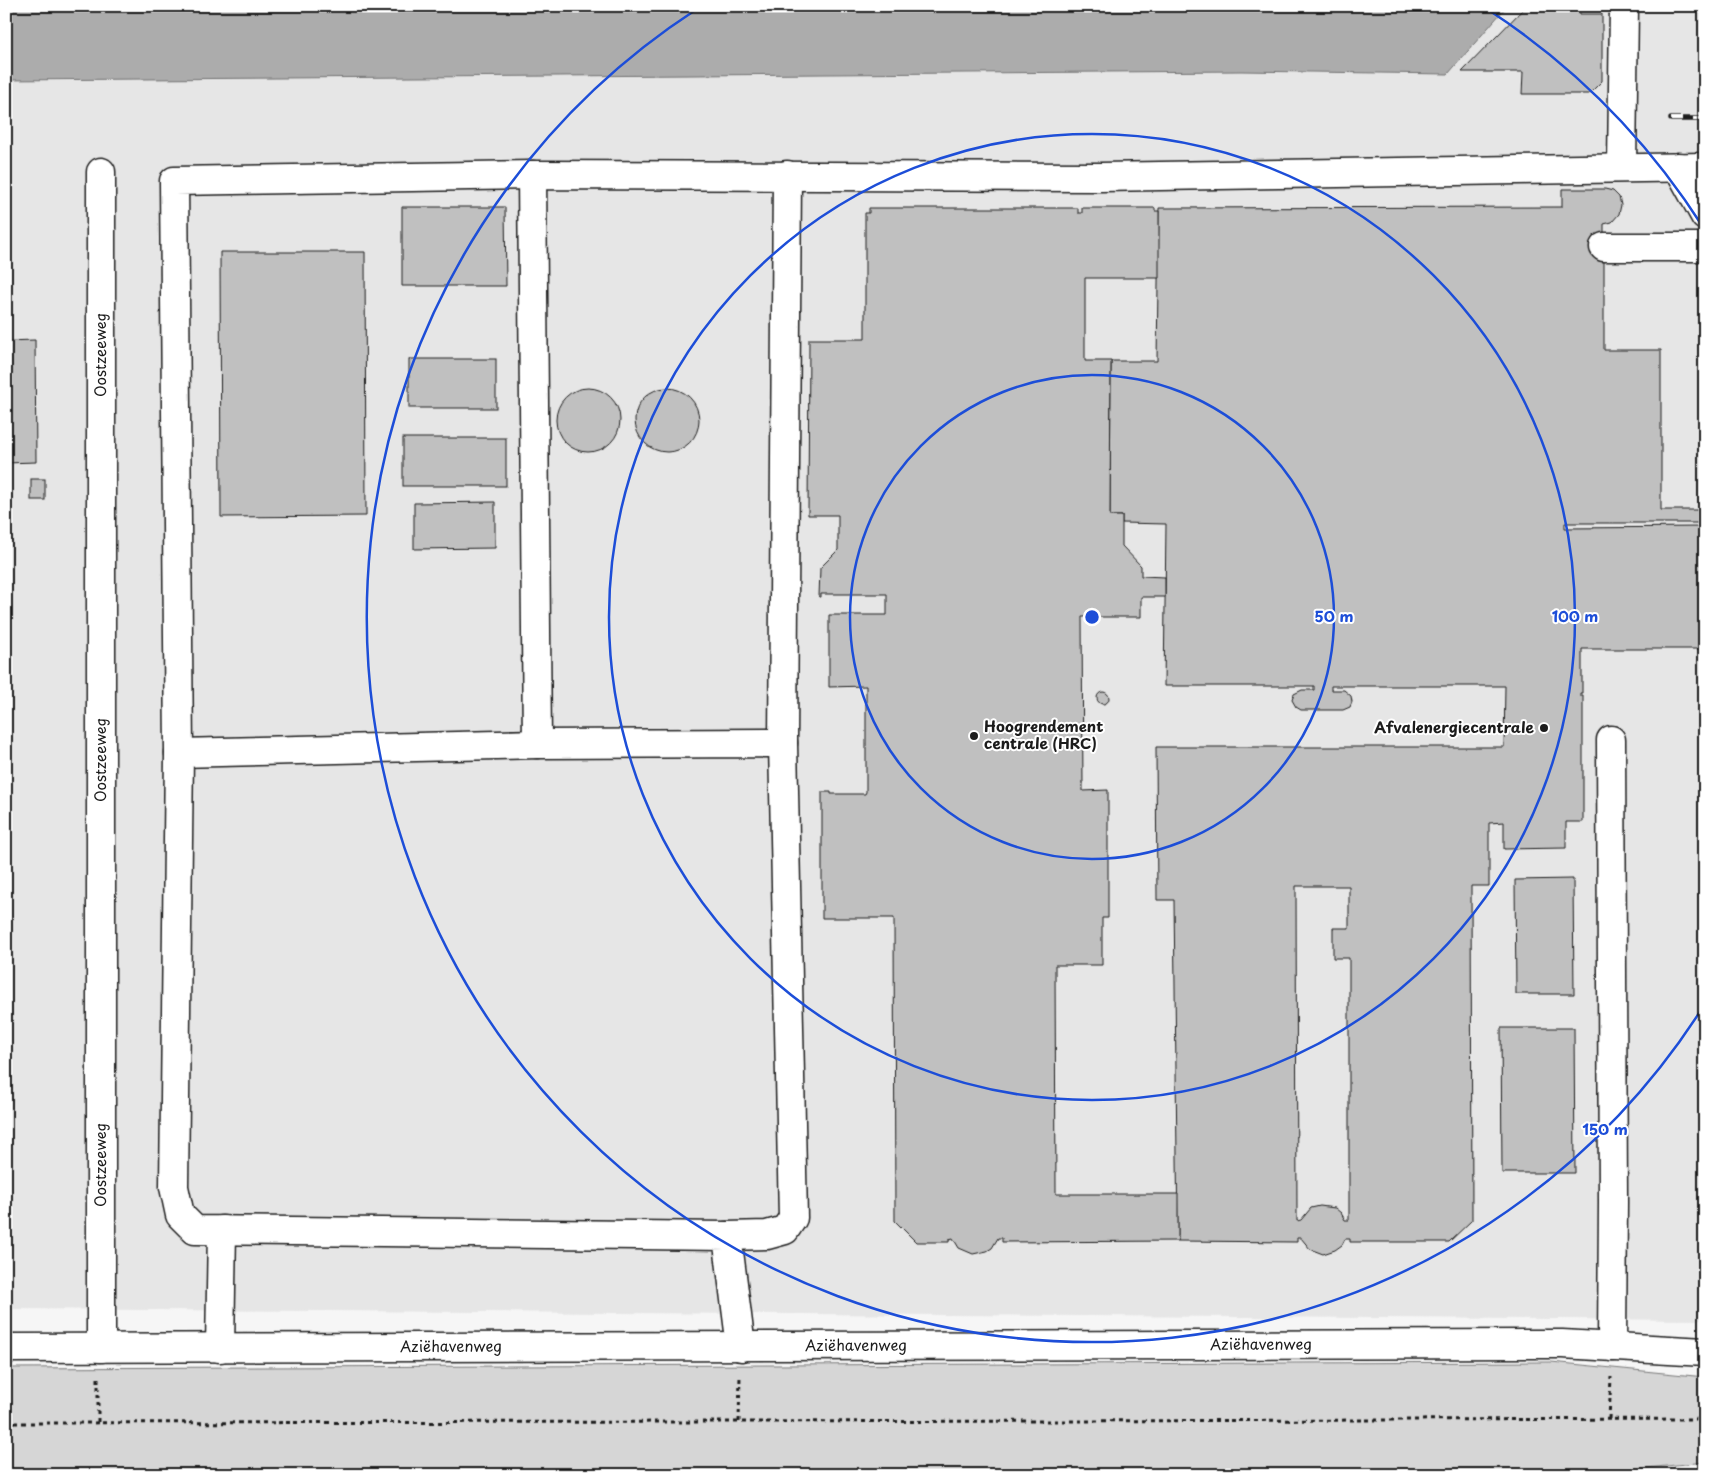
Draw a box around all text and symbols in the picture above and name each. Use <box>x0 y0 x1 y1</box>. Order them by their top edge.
street label: Oostzeeweg <box>88 313 111 397</box>
text: 50 m <box>1315 604 1353 627</box>
text: 100 m <box>1552 604 1598 627</box>
centre of rings <box>1083 608 1101 626</box>
place label: Hoogrendement centrale (HRC) <box>984 714 1103 754</box>
place label: Afvalenergiecentrale <box>1374 715 1535 738</box>
street label: Oostzeeweg <box>88 718 111 802</box>
marker: Afvalenergiecentrale <box>1538 722 1550 734</box>
marker: Hoogrendement centrale (HRC) <box>968 730 980 742</box>
text: 150 m <box>1582 1117 1628 1140</box>
street label: Oostzeeweg <box>88 1123 111 1207</box>
street label: Aziëhavenweg <box>1210 1332 1312 1355</box>
street label: Aziëhavenweg <box>805 1333 907 1356</box>
street label: Aziëhavenweg <box>400 1334 502 1357</box>

